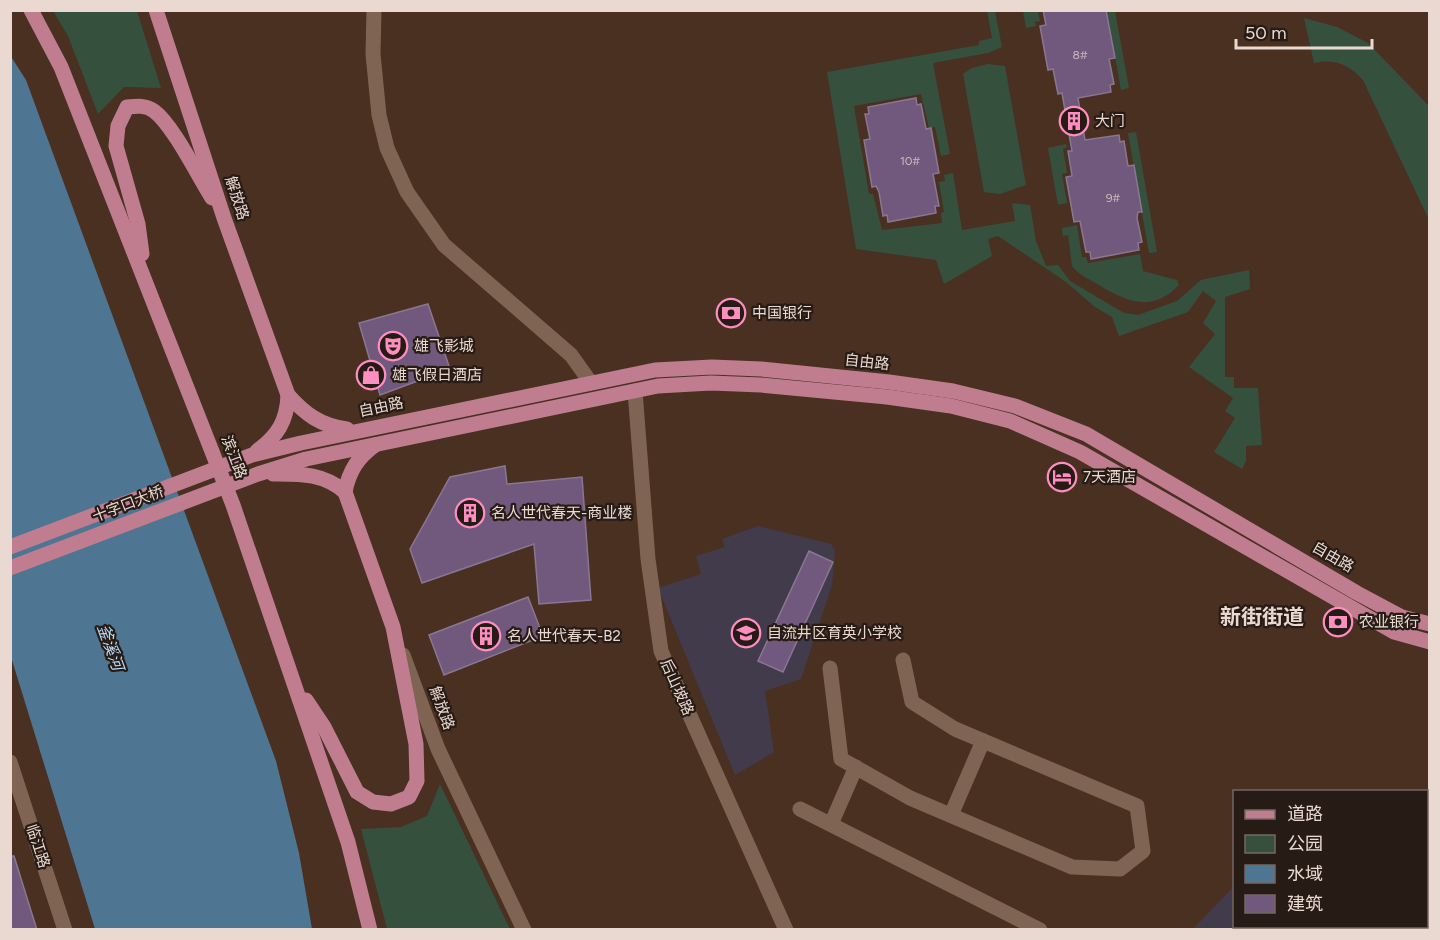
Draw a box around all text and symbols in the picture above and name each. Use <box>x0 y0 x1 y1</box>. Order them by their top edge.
scale bar <box>1236 12 1372 50</box>
text: 50 m <box>1245 22 1287 44</box>
house number: 8# <box>1073 48 1088 62</box>
building icon: 大门 <box>1058 105 1090 137</box>
place label: 大门 <box>1095 112 1125 130</box>
house number: 10# <box>900 154 921 168</box>
street label: 解放路 <box>221 174 253 222</box>
house number: 9# <box>1106 191 1121 205</box>
bank icon: 中国银行 <box>715 297 747 329</box>
place label: 中国银行 <box>752 304 812 322</box>
theatre icon: 雄飞影城 <box>377 330 409 362</box>
place label: 雄飞影城 <box>414 337 474 355</box>
street label: 自由路 <box>844 351 890 373</box>
shop icon: 雄飞假日酒店 <box>355 359 387 391</box>
place label: 雄飞假日酒店 <box>392 366 482 384</box>
street label: 自由路 <box>357 394 405 420</box>
street label: 滨江路 <box>218 433 250 481</box>
hotel icon: 7天酒店 <box>1046 461 1078 493</box>
place label: 7天酒店 <box>1083 468 1136 486</box>
street label: 十字口大桥 <box>90 482 166 526</box>
building icon: 名人世代春天-商业楼 <box>454 497 486 529</box>
place label: 名人世代春天-商业楼 <box>491 504 632 522</box>
street label: 自由路 <box>1309 538 1357 576</box>
district label: 新街街道 <box>1220 604 1304 629</box>
bank icon: 农业银行 <box>1322 606 1354 638</box>
place label: 农业银行 <box>1359 613 1419 631</box>
school or university icon: 自流井区育英小学校 <box>730 617 762 649</box>
building icon: 名人世代春天-B2 <box>470 620 502 652</box>
water label: 釜溪河 <box>93 621 129 676</box>
place label: 自流井区育英小学校 <box>767 624 902 642</box>
place label: 名人世代春天-B2 <box>507 627 621 645</box>
street label: 后山坡路 <box>657 656 697 718</box>
street label: 解放路 <box>426 684 458 732</box>
legend <box>1233 790 1428 928</box>
text: 道路 <box>1287 803 1323 825</box>
street label: 临江路 <box>22 822 54 870</box>
text: 公园 <box>1287 833 1323 855</box>
text: 水域 <box>1287 863 1323 885</box>
text: 建筑 <box>1287 893 1323 915</box>

